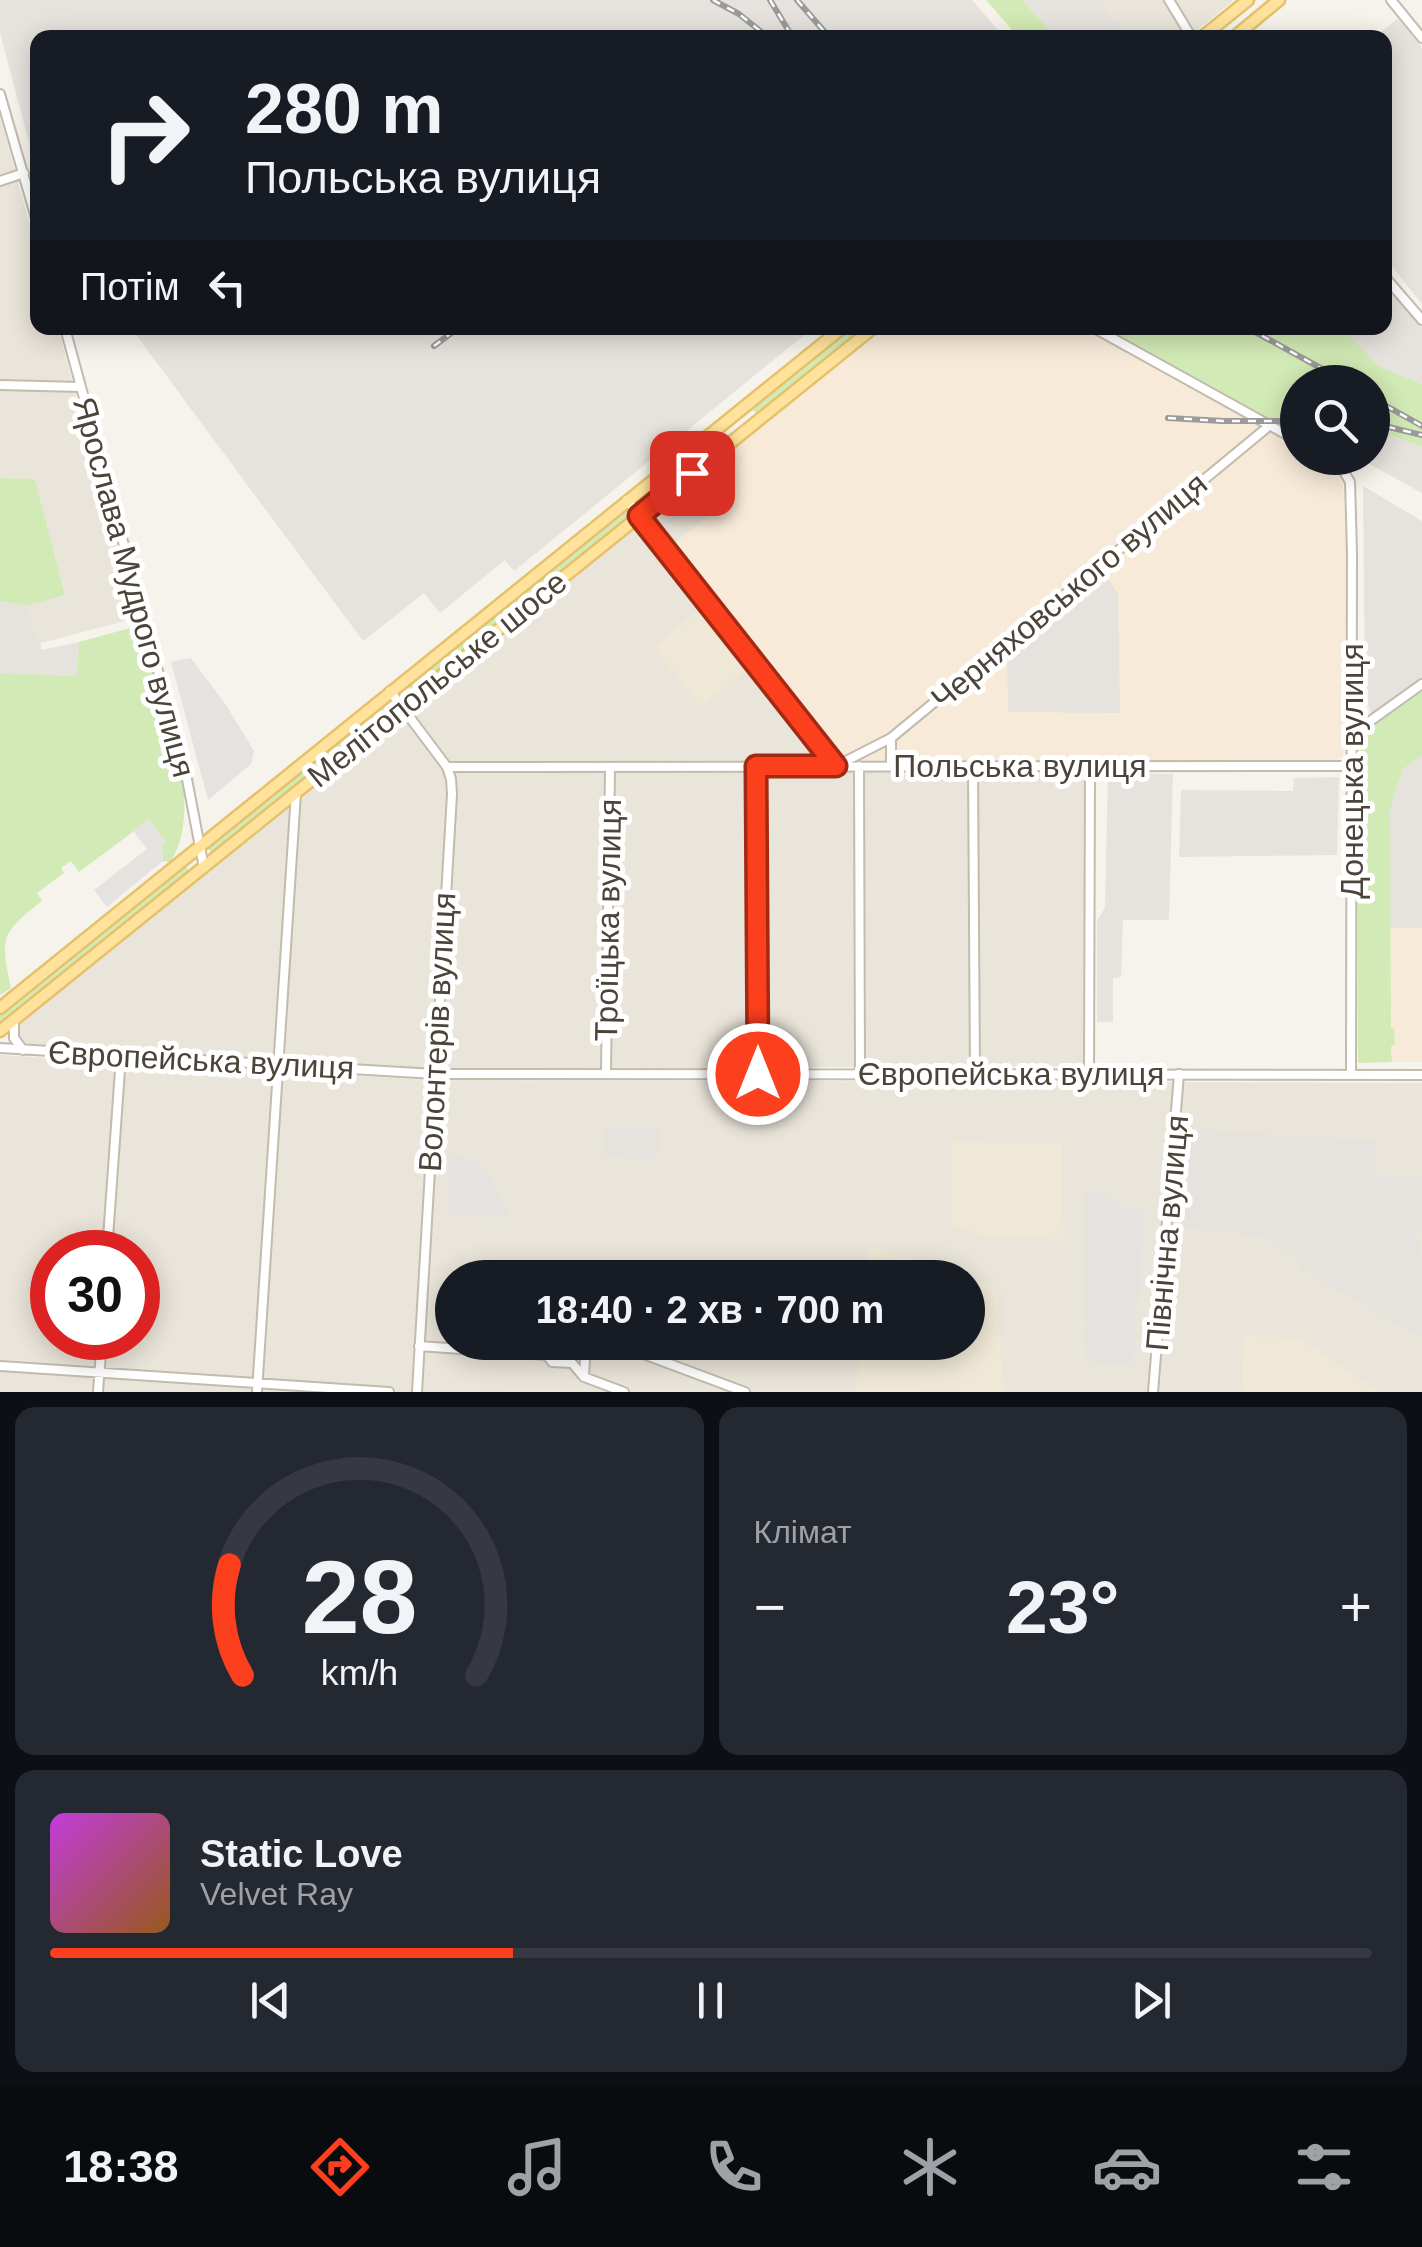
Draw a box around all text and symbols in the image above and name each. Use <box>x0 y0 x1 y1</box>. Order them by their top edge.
icon: right <box>80 70 210 200</box>
text: 280 m <box>245 70 443 148</box>
text: Польська вулиця <box>245 152 601 203</box>
icon: left <box>200 260 255 315</box>
text: Потім <box>80 266 180 308</box>
map controls <box>1280 365 1390 475</box>
button: search <box>1280 365 1390 475</box>
street label: Ярослава Мудрого вулиця <box>66 393 202 781</box>
pin <box>650 431 735 516</box>
icon: arrive <box>665 446 720 501</box>
street label: Черняховського вулиця <box>924 465 1214 717</box>
street label: Мелітопольське шосе <box>300 564 574 794</box>
street label: Донецька вулиця <box>1334 643 1370 899</box>
street label: Польська вулиця <box>893 748 1147 784</box>
street label: Троїцька вулиця <box>588 798 628 1042</box>
street label: Волонтерів вулиця <box>412 891 462 1173</box>
position arrow <box>706 1022 810 1126</box>
street label: Європейська вулиця <box>47 1034 355 1086</box>
street label: Європейська вулиця <box>858 1056 1164 1092</box>
street label: Північна вулиця <box>1139 1114 1195 1352</box>
speed limit sign: 30 <box>30 1230 160 1360</box>
text: 18:40 · 2 хв · 700 m <box>536 1289 884 1331</box>
text: Клімат <box>754 1514 852 1550</box>
text: 28 <box>301 1539 417 1655</box>
text: 23° <box>1006 1565 1119 1649</box>
text: − <box>754 1576 786 1638</box>
text: + <box>1340 1576 1372 1638</box>
text: km/h <box>321 1653 398 1693</box>
text: Static Love <box>200 1833 403 1875</box>
text: Velvet Ray <box>200 1876 353 1912</box>
icon: previous <box>243 1973 298 2028</box>
icon: pause <box>683 1973 738 2028</box>
icon: next <box>1124 1973 1179 2028</box>
icon: directions <box>305 2132 375 2202</box>
icon: music <box>502 2132 572 2202</box>
icon: phone <box>699 2132 769 2202</box>
icon: climate <box>895 2132 965 2202</box>
icon: car <box>1092 2132 1162 2202</box>
icon: filters <box>1289 2132 1359 2202</box>
text: 18:38 <box>63 2141 178 2192</box>

